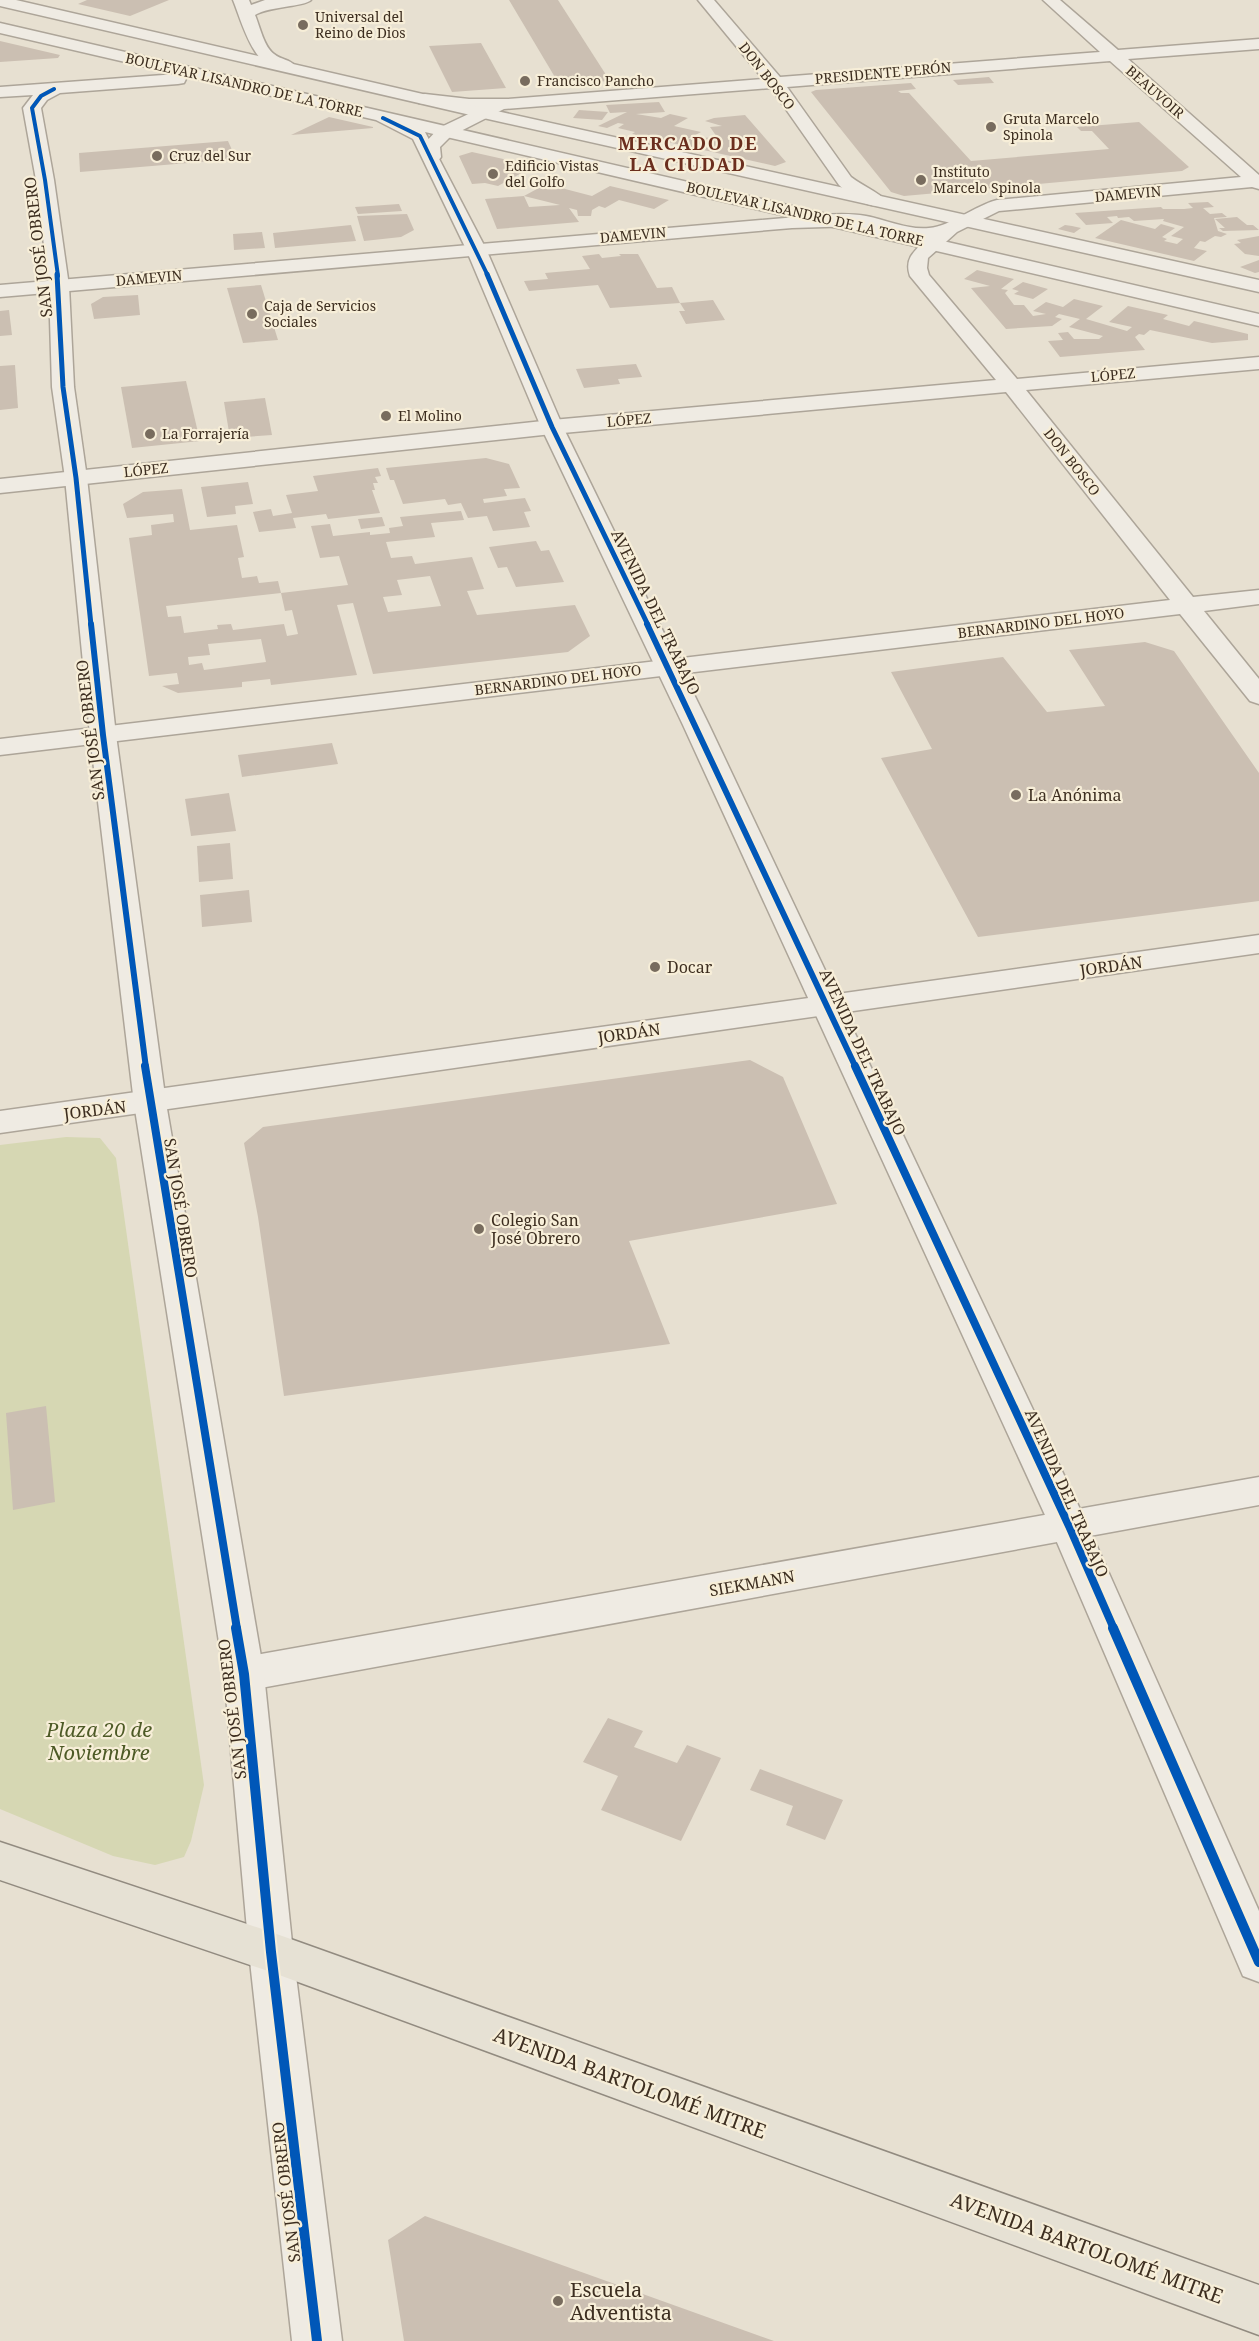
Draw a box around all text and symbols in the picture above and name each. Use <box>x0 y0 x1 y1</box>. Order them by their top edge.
place label: Universal del Reino de Dios <box>315 7 406 42</box>
marker: Universal del Reino de Dios <box>296 18 310 32</box>
street label: DON BOSCO <box>735 38 800 113</box>
street label: BOULEVAR LISANDRO DE LA TORRE <box>123 48 365 121</box>
street label: PRESIDENTE PERÓN <box>814 57 952 88</box>
street label: BEAUVOIR <box>1122 61 1189 123</box>
place label: Francisco Pancho <box>537 71 654 90</box>
marker: Francisco Pancho <box>518 74 532 88</box>
place label: Gruta Marcelo Spinola <box>1003 109 1099 144</box>
marker: Gruta Marcelo Spinola <box>984 120 998 134</box>
district label: MERCADO DE LA CIUDAD <box>618 131 758 176</box>
place label: Cruz del Sur <box>169 146 251 165</box>
marker: Cruz del Sur <box>150 149 164 163</box>
place label: Edificio Vistas del Golfo <box>505 156 599 191</box>
place label: Instituto Marcelo Spinola <box>933 162 1041 197</box>
marker: Edificio Vistas del Golfo <box>486 167 500 181</box>
marker: Instituto Marcelo Spinola <box>914 173 928 187</box>
street label: SAN JOSÉ OBRERO <box>18 176 58 318</box>
street label: BOULEVAR LISANDRO DE LA TORRE <box>684 177 926 250</box>
street label: DAMEVIN <box>1094 181 1162 206</box>
street label: DAMEVIN <box>599 222 667 247</box>
street label: DAMEVIN <box>115 265 183 290</box>
place label: Caja de Servicios Sociales <box>264 296 376 331</box>
marker: Caja de Servicios Sociales <box>245 307 259 321</box>
street label: LÓPEZ <box>1090 363 1136 386</box>
place label: El Molino <box>398 406 462 425</box>
street label: LÓPEZ <box>606 408 652 431</box>
marker: El Molino <box>379 409 393 423</box>
place label: La Forrajería <box>162 424 250 443</box>
street label: DON BOSCO <box>1040 424 1105 499</box>
marker: La Forrajería <box>143 427 157 441</box>
street label: LÓPEZ <box>123 458 169 481</box>
street label: AVENIDA DEL TRABAJO <box>606 525 706 699</box>
street label: BERNARDINO DEL HOYO <box>956 603 1125 642</box>
street label: SAN JOSÉ OBRERO <box>70 659 110 801</box>
street label: BERNARDINO DEL HOYO <box>473 660 642 699</box>
place label: La Anónima <box>1028 784 1122 806</box>
marker: La Anónima <box>1009 788 1023 802</box>
street label: JORDÁN <box>1077 951 1144 981</box>
place label: Docar <box>667 956 713 978</box>
marker: Docar <box>648 960 662 974</box>
street label: AVENIDA DEL TRABAJO <box>815 965 911 1139</box>
street label: JORDÁN <box>595 1018 662 1048</box>
street label: JORDÁN <box>61 1095 128 1125</box>
street label: SAN JOSÉ OBRERO <box>159 1137 203 1279</box>
place label: Colegio San José Obrero <box>490 1209 580 1249</box>
marker: Colegio San José Obrero <box>472 1222 486 1236</box>
street label: AVENIDA DEL TRABAJO <box>1020 1405 1114 1581</box>
street label: SIEKMANN <box>708 1565 796 1601</box>
street label: SAN JOSÉ OBRERO <box>212 1638 252 1780</box>
park label: Plaza 20 de Noviembre <box>45 1716 152 1766</box>
street label: AVENIDA BARTOLOMÉ MITRE <box>490 2021 770 2145</box>
street label: SAN JOSÉ OBRERO <box>266 2121 306 2263</box>
street label: AVENIDA BARTOLOMÉ MITRE <box>947 2186 1227 2310</box>
place label: Escuela Adventista <box>570 2276 672 2326</box>
marker: Escuela Adventista <box>551 2294 565 2308</box>

